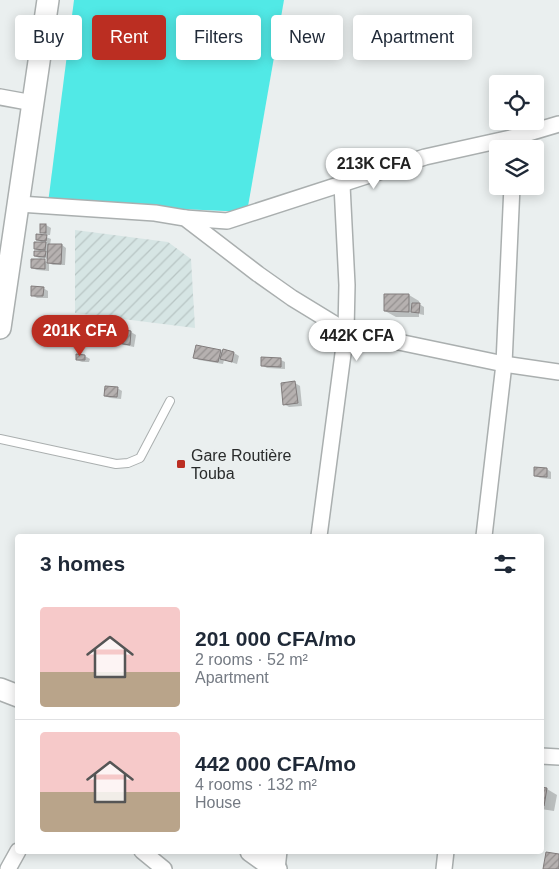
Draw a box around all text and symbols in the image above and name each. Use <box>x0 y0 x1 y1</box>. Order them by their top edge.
chip: Buy <box>15 15 82 60</box>
chip: Rent <box>92 15 166 60</box>
chip: Filters <box>176 15 261 60</box>
chip: New <box>271 15 343 60</box>
chip: Apartment <box>353 15 472 60</box>
map controls <box>489 75 544 195</box>
button: locate <box>489 75 544 130</box>
button: layers <box>489 140 544 195</box>
pin: 213K CFA <box>322 148 426 190</box>
text: 213K CFA <box>337 155 411 172</box>
pin: 201K CFA <box>28 314 132 357</box>
pin: 442K CFA <box>305 320 409 362</box>
text: 201K CFA <box>43 322 117 339</box>
text: 442K CFA <box>320 327 394 344</box>
place label: Gare Routière Touba <box>191 447 292 482</box>
marker: Gare Routière Touba <box>175 458 187 470</box>
icon: filters <box>491 550 519 578</box>
text: 3 homes <box>40 552 125 575</box>
icon: home <box>80 627 140 687</box>
text: 201 000 CFA/mo <box>195 627 356 650</box>
text: 2 rooms · 52 m² <box>195 651 308 668</box>
text: Apartment <box>195 669 269 686</box>
icon: home <box>80 752 140 812</box>
text: 442 000 CFA/mo <box>195 752 356 775</box>
text: 4 rooms · 132 m² <box>195 776 317 793</box>
text: House <box>195 794 241 811</box>

